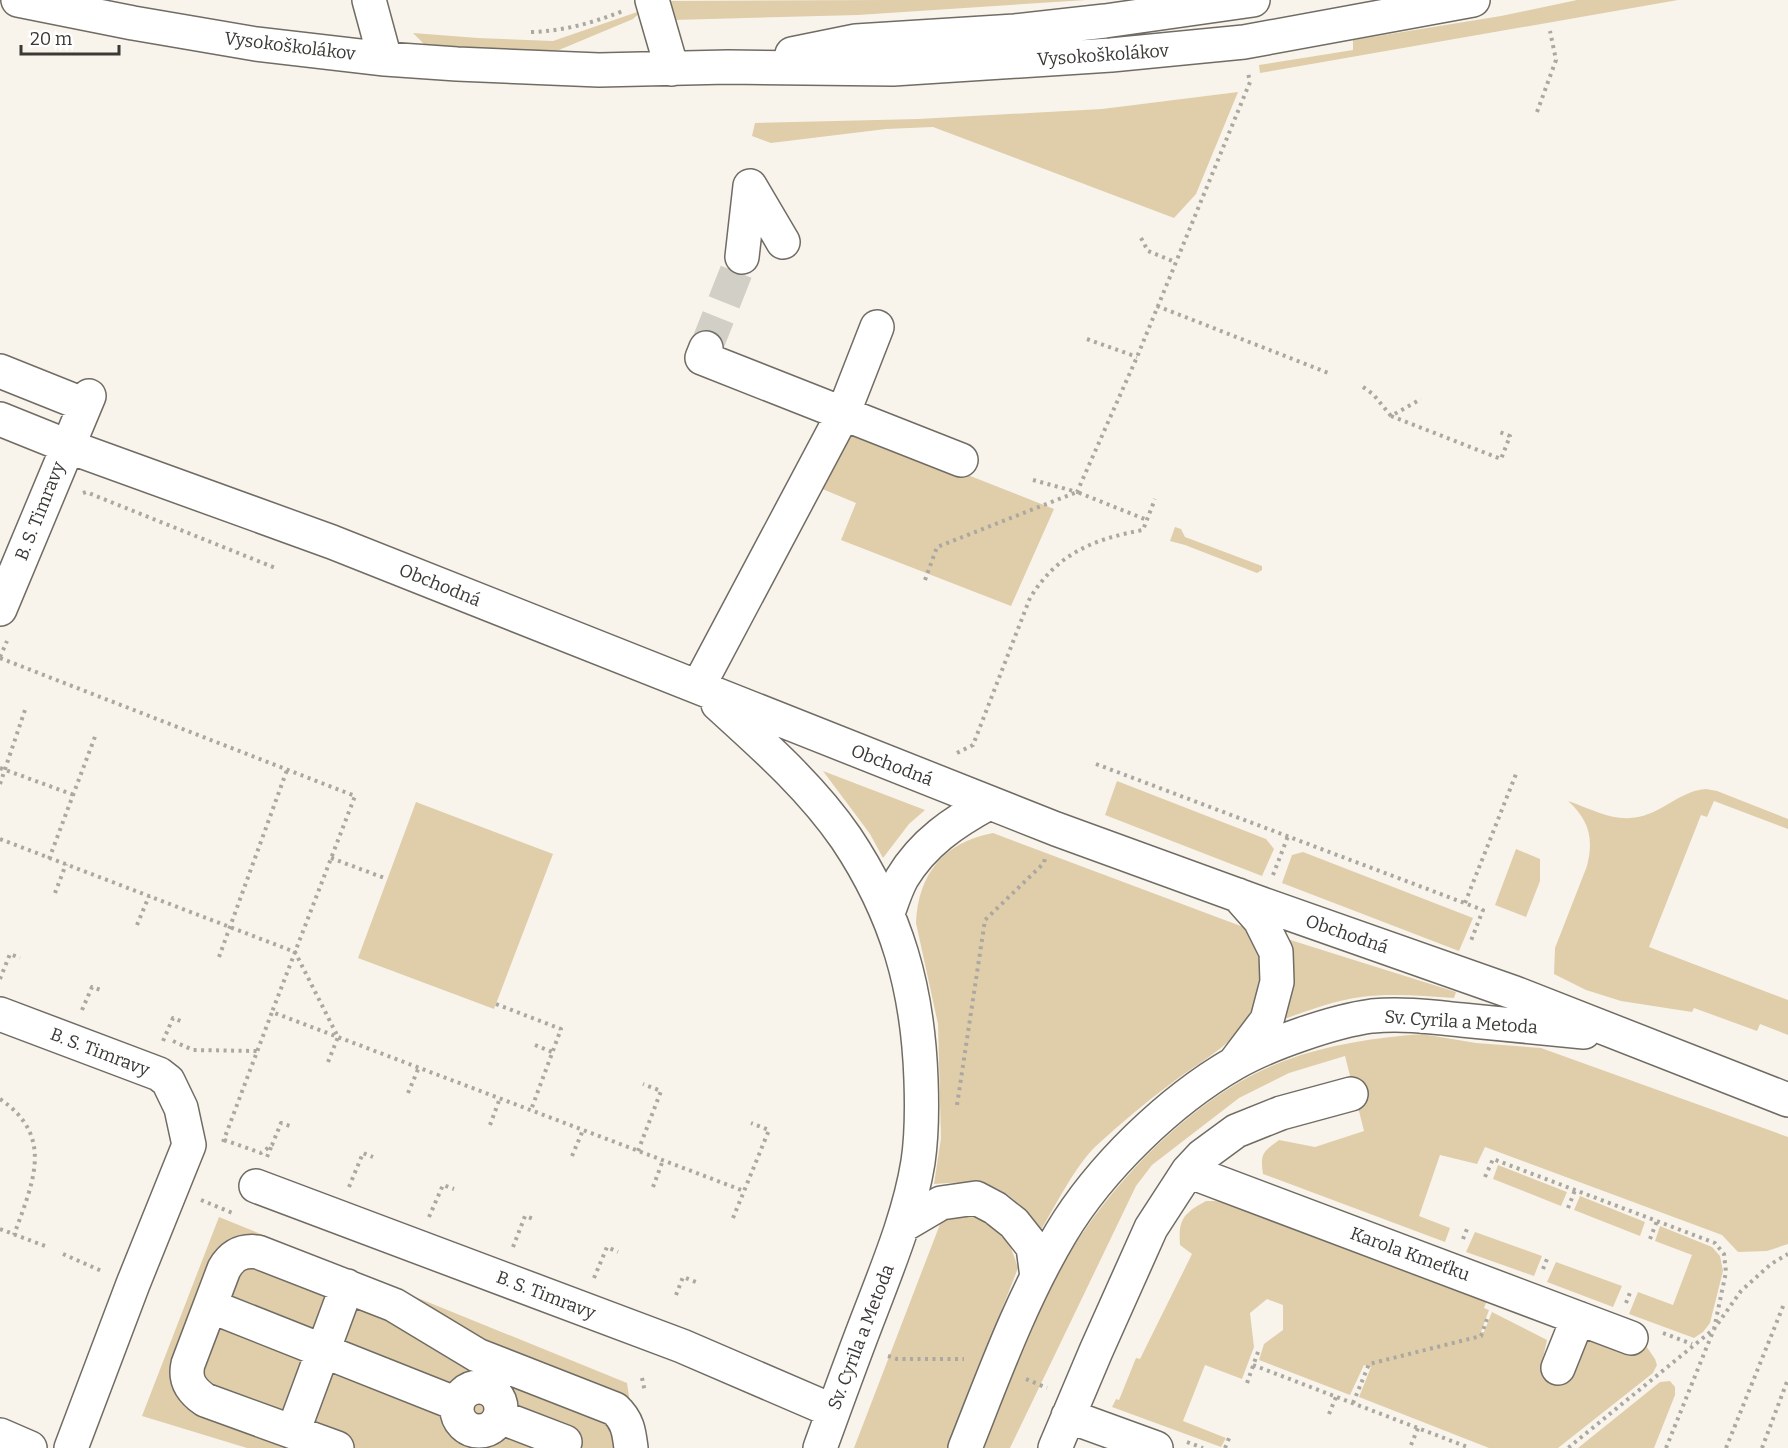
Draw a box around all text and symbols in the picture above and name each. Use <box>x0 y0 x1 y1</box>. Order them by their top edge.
scale bar <box>21 18 118 56</box>
street label: Vysokoškolákov <box>223 27 357 65</box>
text: 20 m <box>30 28 72 50</box>
street label: Vysokoškolákov <box>1036 39 1170 71</box>
street label: B. S. Timravy <box>10 458 70 564</box>
street label: Obchodná <box>396 559 484 611</box>
street label: Obchodná <box>848 739 936 791</box>
street label: Obchodná <box>1303 910 1391 958</box>
street label: Sv. Cyrila a Metoda <box>1384 1006 1539 1038</box>
street label: B. S. Timravy <box>47 1023 153 1081</box>
street label: Karola Kmeťku <box>1347 1222 1473 1286</box>
street label: Sv. Cyrila a Metoda <box>823 1261 899 1413</box>
street label: B. S. Timravy <box>493 1266 599 1324</box>

